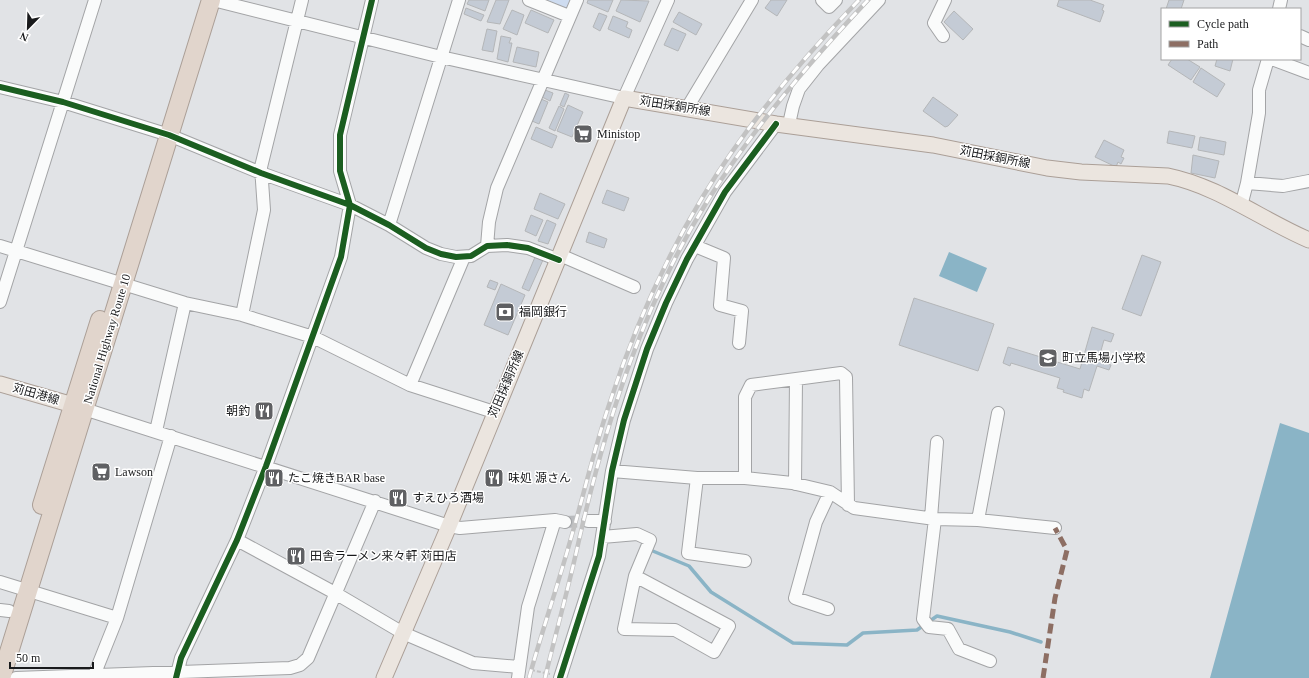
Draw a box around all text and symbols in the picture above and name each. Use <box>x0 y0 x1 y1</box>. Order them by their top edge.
north arrow <box>8 8 48 48</box>
legend <box>1161 8 1301 60</box>
text: Cycle path <box>1197 17 1249 31</box>
text: N <box>18 30 30 44</box>
text: Path <box>1197 37 1218 51</box>
street label: 苅田採銅所線 <box>638 93 712 119</box>
supermarket icon: Ministop <box>572 123 594 145</box>
place label: Ministop <box>597 127 640 141</box>
street label: 苅田採銅所線 <box>958 143 1032 171</box>
street label: National Highway Route 10 <box>81 272 133 406</box>
bank icon: 福岡銀行 <box>494 301 516 323</box>
place label: 福岡銀行 <box>519 305 567 319</box>
school or university icon: 町立馬場小学校 <box>1037 347 1059 369</box>
street label: 苅田採銅所線 <box>485 348 527 420</box>
place label: 町立馬場小学校 <box>1062 351 1146 365</box>
street label: 苅田港線 <box>11 381 61 407</box>
restaurant icon: 朝釣 <box>253 400 275 422</box>
place label: 朝釣 <box>226 404 250 418</box>
supermarket icon: Lawson <box>90 461 112 483</box>
place label: Lawson <box>115 465 153 479</box>
restaurant icon: たこ焼きBAR base <box>263 467 285 489</box>
restaurant icon: 味処 源さん <box>483 467 505 489</box>
place label: たこ焼きBAR base <box>288 471 385 485</box>
place label: 味処 源さん <box>508 471 571 485</box>
restaurant icon: すえひろ酒場 <box>387 487 409 509</box>
place label: すえひろ酒場 <box>412 491 484 505</box>
restaurant icon: 田舎ラーメン来々軒 苅田店 <box>285 545 307 567</box>
place label: 田舎ラーメン来々軒 苅田店 <box>310 549 457 563</box>
scale bar <box>10 644 93 670</box>
text: 50 m <box>16 651 41 665</box>

